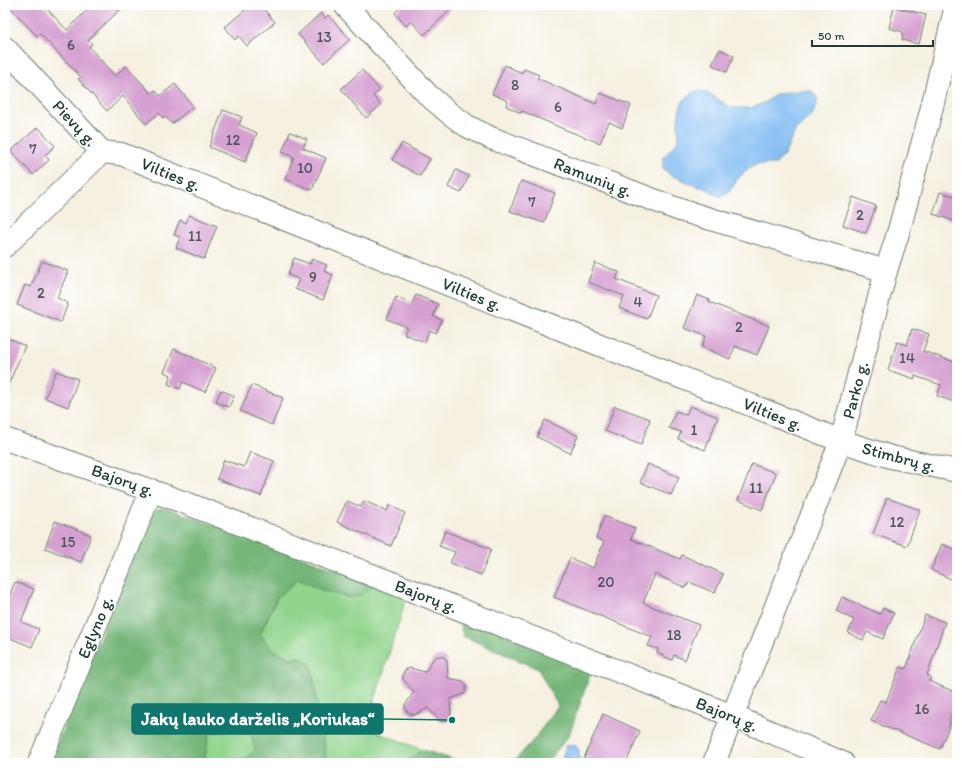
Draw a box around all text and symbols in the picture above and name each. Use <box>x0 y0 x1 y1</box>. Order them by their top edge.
scale bar <box>812 22 933 48</box>
house number: 13 <box>316 28 332 46</box>
text: 50 m <box>818 29 844 43</box>
house number: 6 <box>67 36 75 54</box>
house number: 8 <box>511 76 519 94</box>
street label: Pievų g. <box>49 96 101 150</box>
house number: 6 <box>554 98 562 116</box>
house number: 12 <box>226 131 241 149</box>
house number: 7 <box>29 140 37 158</box>
street label: Vilties g. <box>138 153 204 195</box>
street label: Ramunių g. <box>551 153 635 201</box>
house number: 10 <box>297 159 313 177</box>
house number: 7 <box>528 193 536 211</box>
house number: 2 <box>856 206 864 224</box>
house number: 11 <box>188 227 202 245</box>
house number: 9 <box>309 268 317 286</box>
street label: Vilties g. <box>439 273 505 315</box>
house number: 2 <box>37 284 45 302</box>
house number: 4 <box>633 293 643 311</box>
house number: 2 <box>735 318 743 336</box>
house number: 14 <box>899 349 915 367</box>
street label: Parko g. <box>838 359 872 421</box>
street label: Vilties g. <box>740 393 806 435</box>
house number: 1 <box>691 421 698 439</box>
street label: Stimbrų g. <box>860 438 938 476</box>
street label: Bajorų g. <box>89 459 157 501</box>
house number: 11 <box>749 479 763 497</box>
house number: 12 <box>890 513 905 531</box>
house number: 15 <box>61 533 76 551</box>
house number: 20 <box>597 573 615 591</box>
street label: Bajorų g. <box>392 575 460 617</box>
street label: Eglyno g. <box>73 593 117 661</box>
house number: 18 <box>666 626 682 644</box>
street label: Bajorų g. <box>693 693 761 735</box>
house number: 16 <box>915 700 930 718</box>
callout: Jakų lauko darželis „Koriukas“ <box>132 704 383 734</box>
text: Jakų lauko darželis „Koriukas“ <box>140 708 375 730</box>

